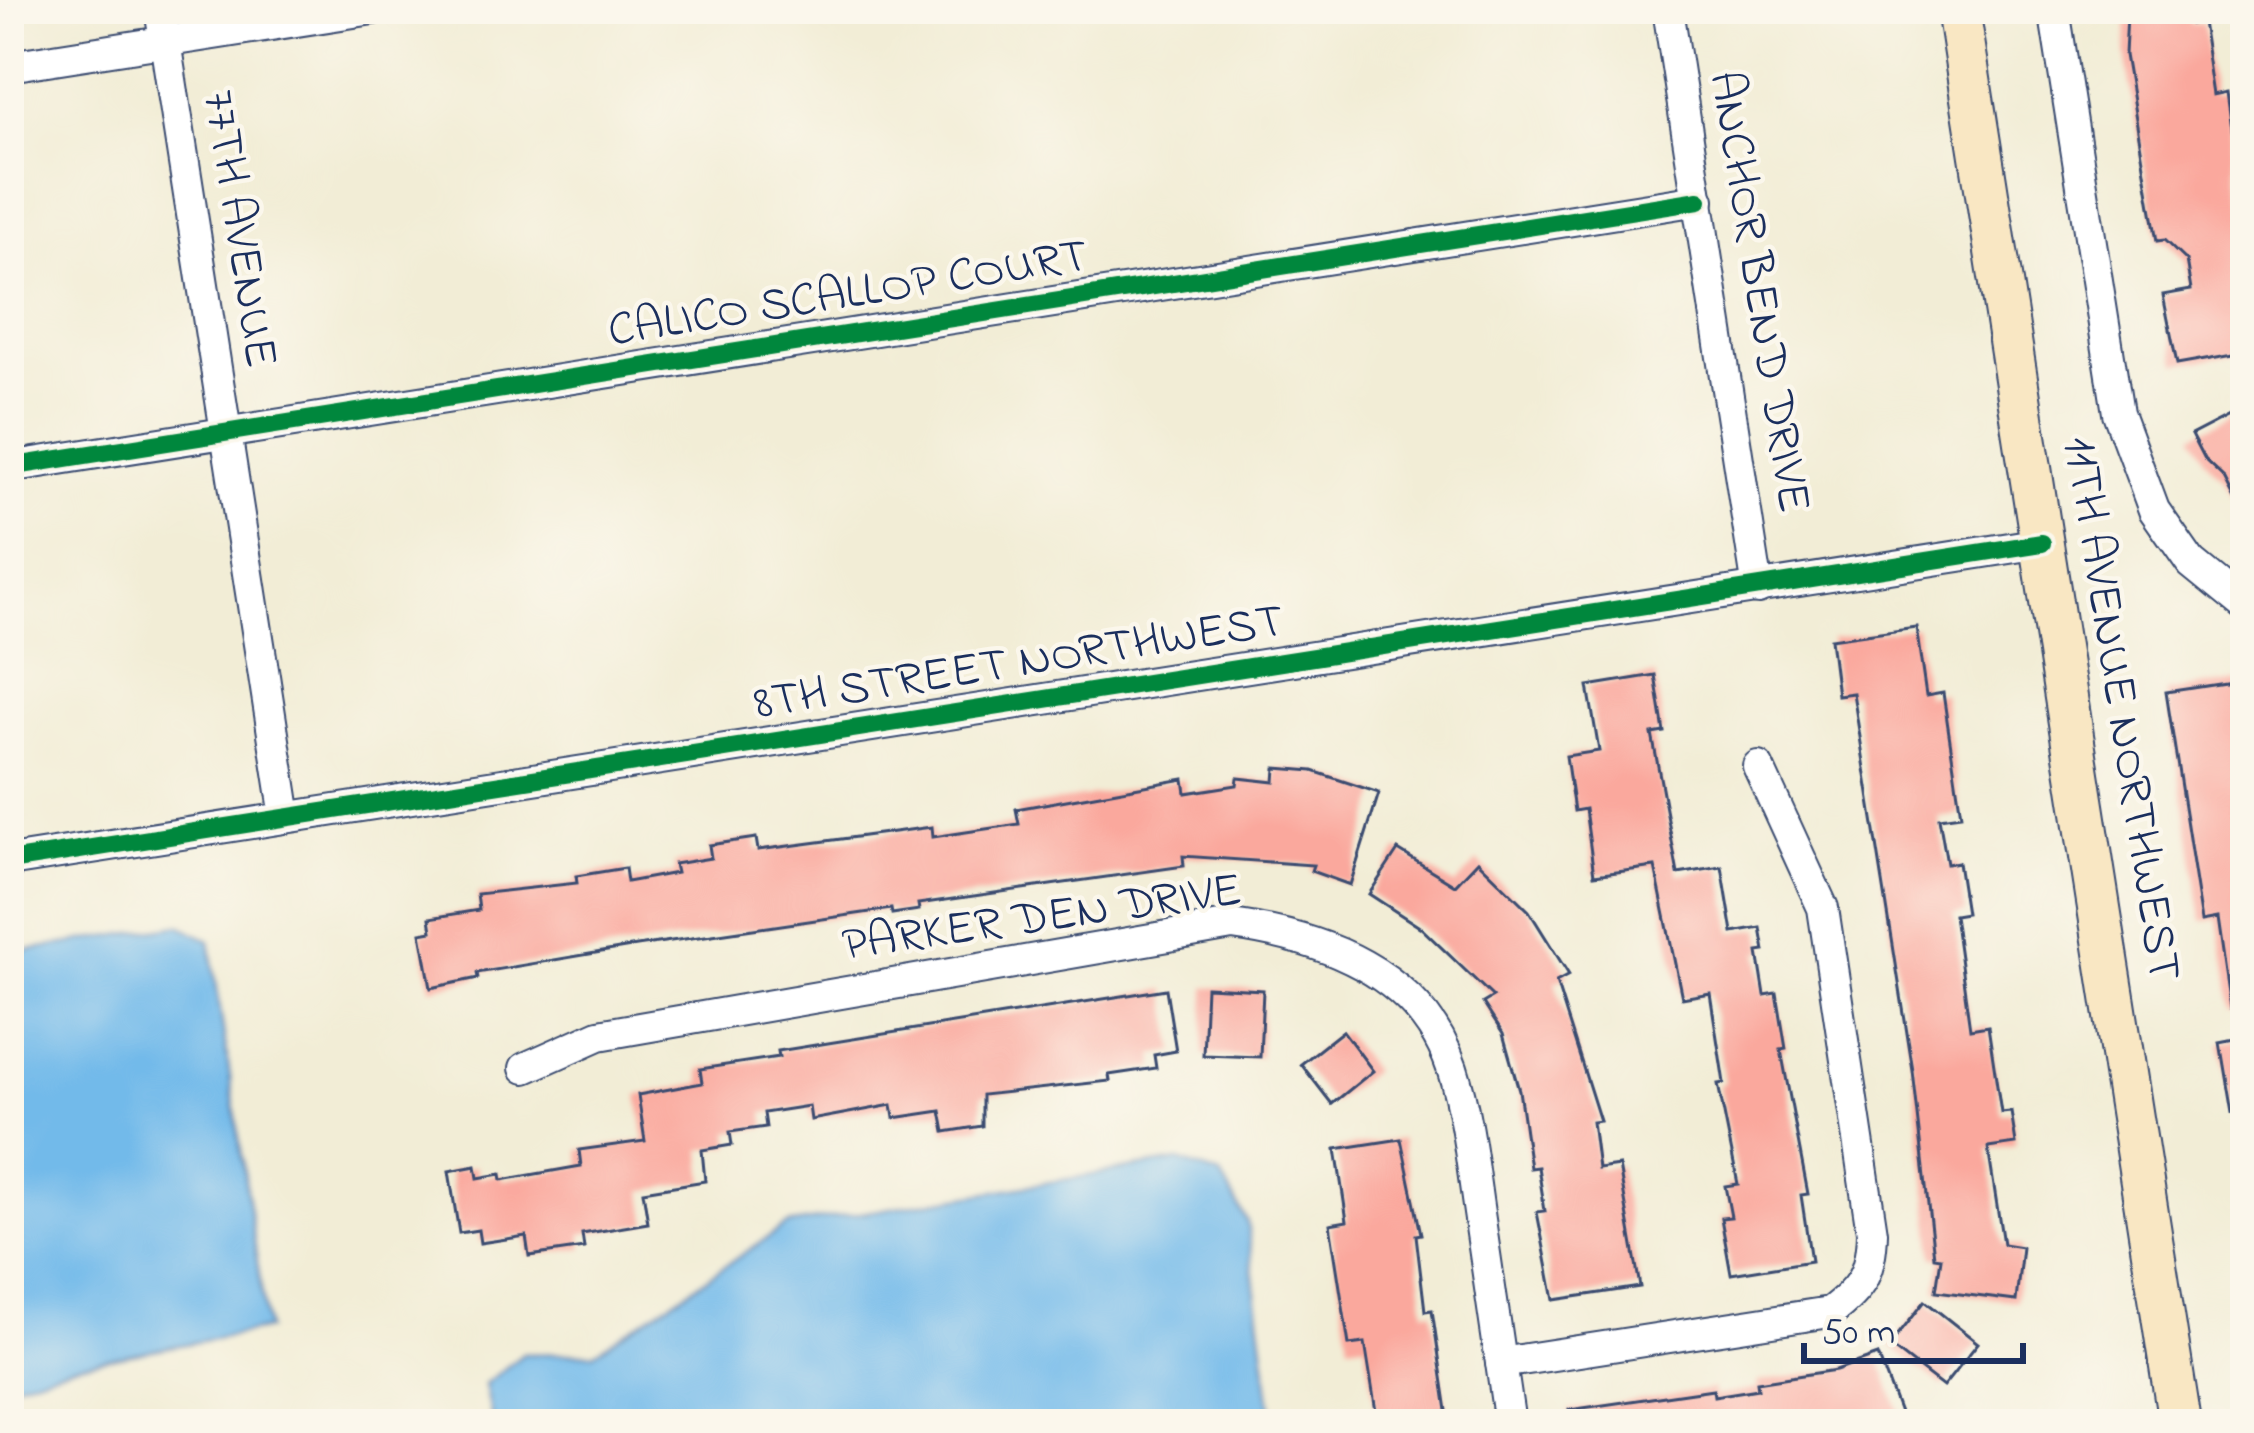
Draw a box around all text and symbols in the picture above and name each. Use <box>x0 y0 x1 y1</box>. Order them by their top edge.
street label: ANCHOR BEND DRIVE <box>1689 66 1827 518</box>
street label: 77TH AVENUE <box>182 85 294 373</box>
street label: CALICO SCALLOP COURT <box>603 222 1093 368</box>
street label: 11TH AVENUE NORTHWEST <box>2042 432 2198 986</box>
street label: 8TH STREET NORTHWEST <box>749 588 1289 740</box>
street label: PARKER DEN DRIVE <box>838 856 1246 982</box>
scale bar <box>1804 1289 2023 1363</box>
text: 50 m <box>1822 1308 1895 1361</box>

